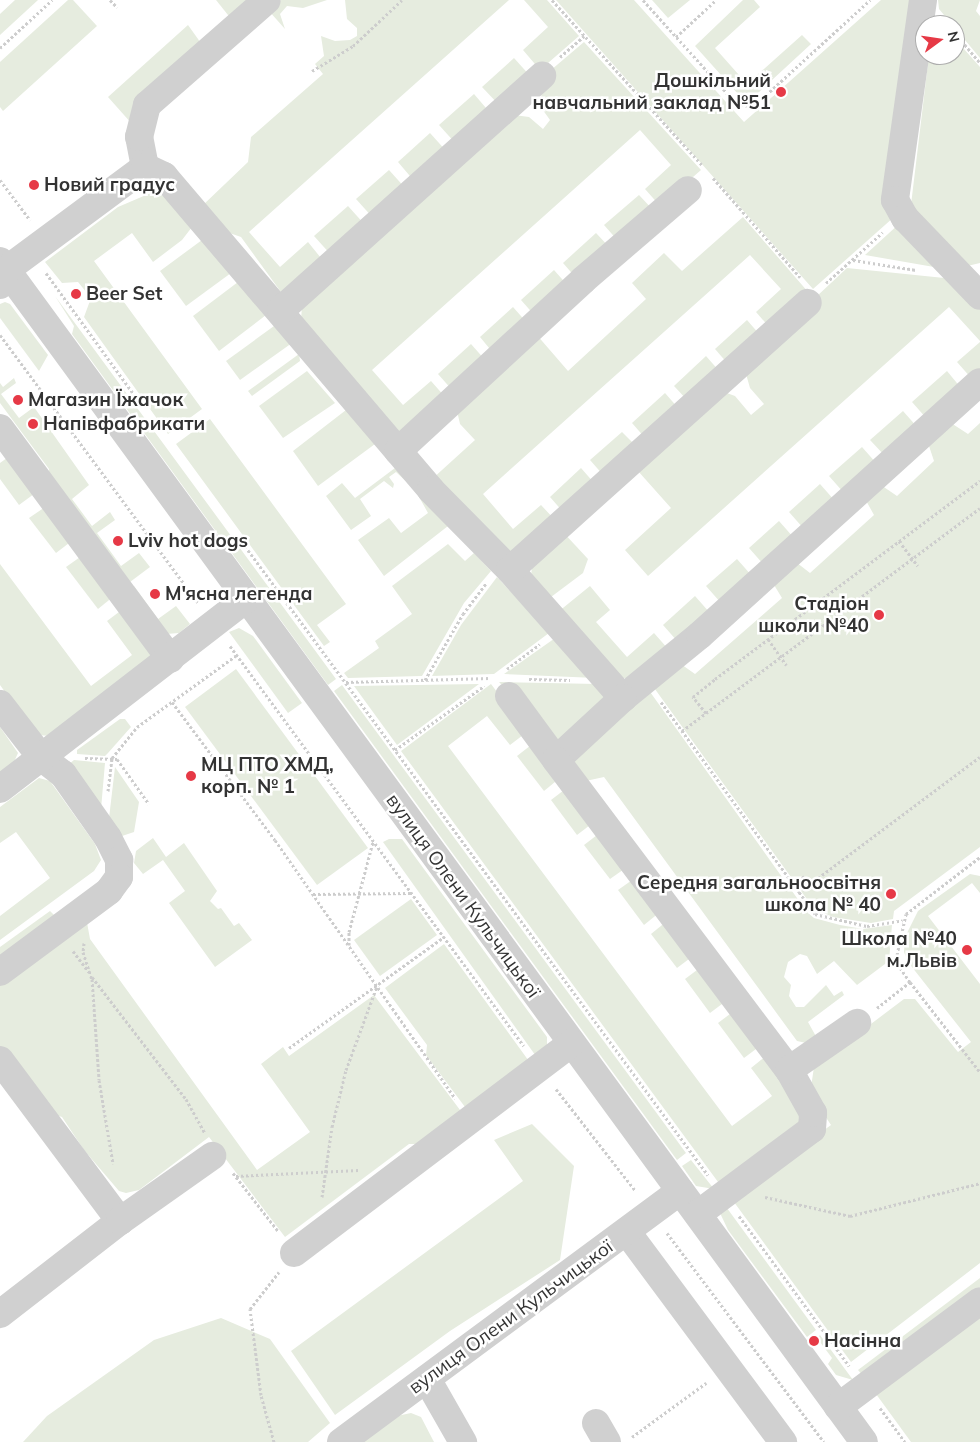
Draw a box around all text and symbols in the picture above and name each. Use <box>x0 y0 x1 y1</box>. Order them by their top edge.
north arrow <box>915 15 965 65</box>
text: N <box>944 29 964 44</box>
place label: Дошкільний навчальний заклад №51 <box>533 70 771 114</box>
marker: Дошкільний навчальний заклад №51 <box>775 86 787 98</box>
place label: Новий градус <box>44 174 175 196</box>
marker: Новий градус <box>28 179 40 191</box>
place label: Beer Set <box>86 283 162 305</box>
marker: Beer Set <box>70 288 82 300</box>
place label: Магазин Їжачок <box>28 389 183 411</box>
marker: Магазин Їжачок <box>12 394 24 406</box>
place label: Напівфабрикати <box>43 413 205 435</box>
marker: Напівфабрикати <box>27 418 39 430</box>
place label: Lviv hot dogs <box>128 530 248 552</box>
marker: Lviv hot dogs <box>112 535 124 547</box>
place label: М'ясна легенда <box>165 583 312 605</box>
marker: М'ясна легенда <box>149 588 161 600</box>
place label: Стадіон школи №40 <box>758 593 869 637</box>
marker: Стадіон школи №40 <box>873 609 885 621</box>
place label: МЦ ПТО ХМД, корп. № 1 <box>201 754 334 798</box>
marker: МЦ ПТО ХМД, корп. № 1 <box>185 770 197 782</box>
street label: вулиця Олени Кульчицької <box>381 789 545 1003</box>
place label: Середня загальноосвітня школа № 40 <box>637 872 881 916</box>
marker: Середня загальноосвітня школа № 40 <box>885 888 897 900</box>
place label: Школа №40 м.Львів <box>841 928 957 972</box>
marker: Школа №40 м.Львів <box>961 944 973 956</box>
street label: вулиця Олени Кульчицької <box>404 1235 618 1399</box>
place label: Насінна <box>824 1330 901 1352</box>
marker: Насінна <box>808 1335 820 1347</box>

